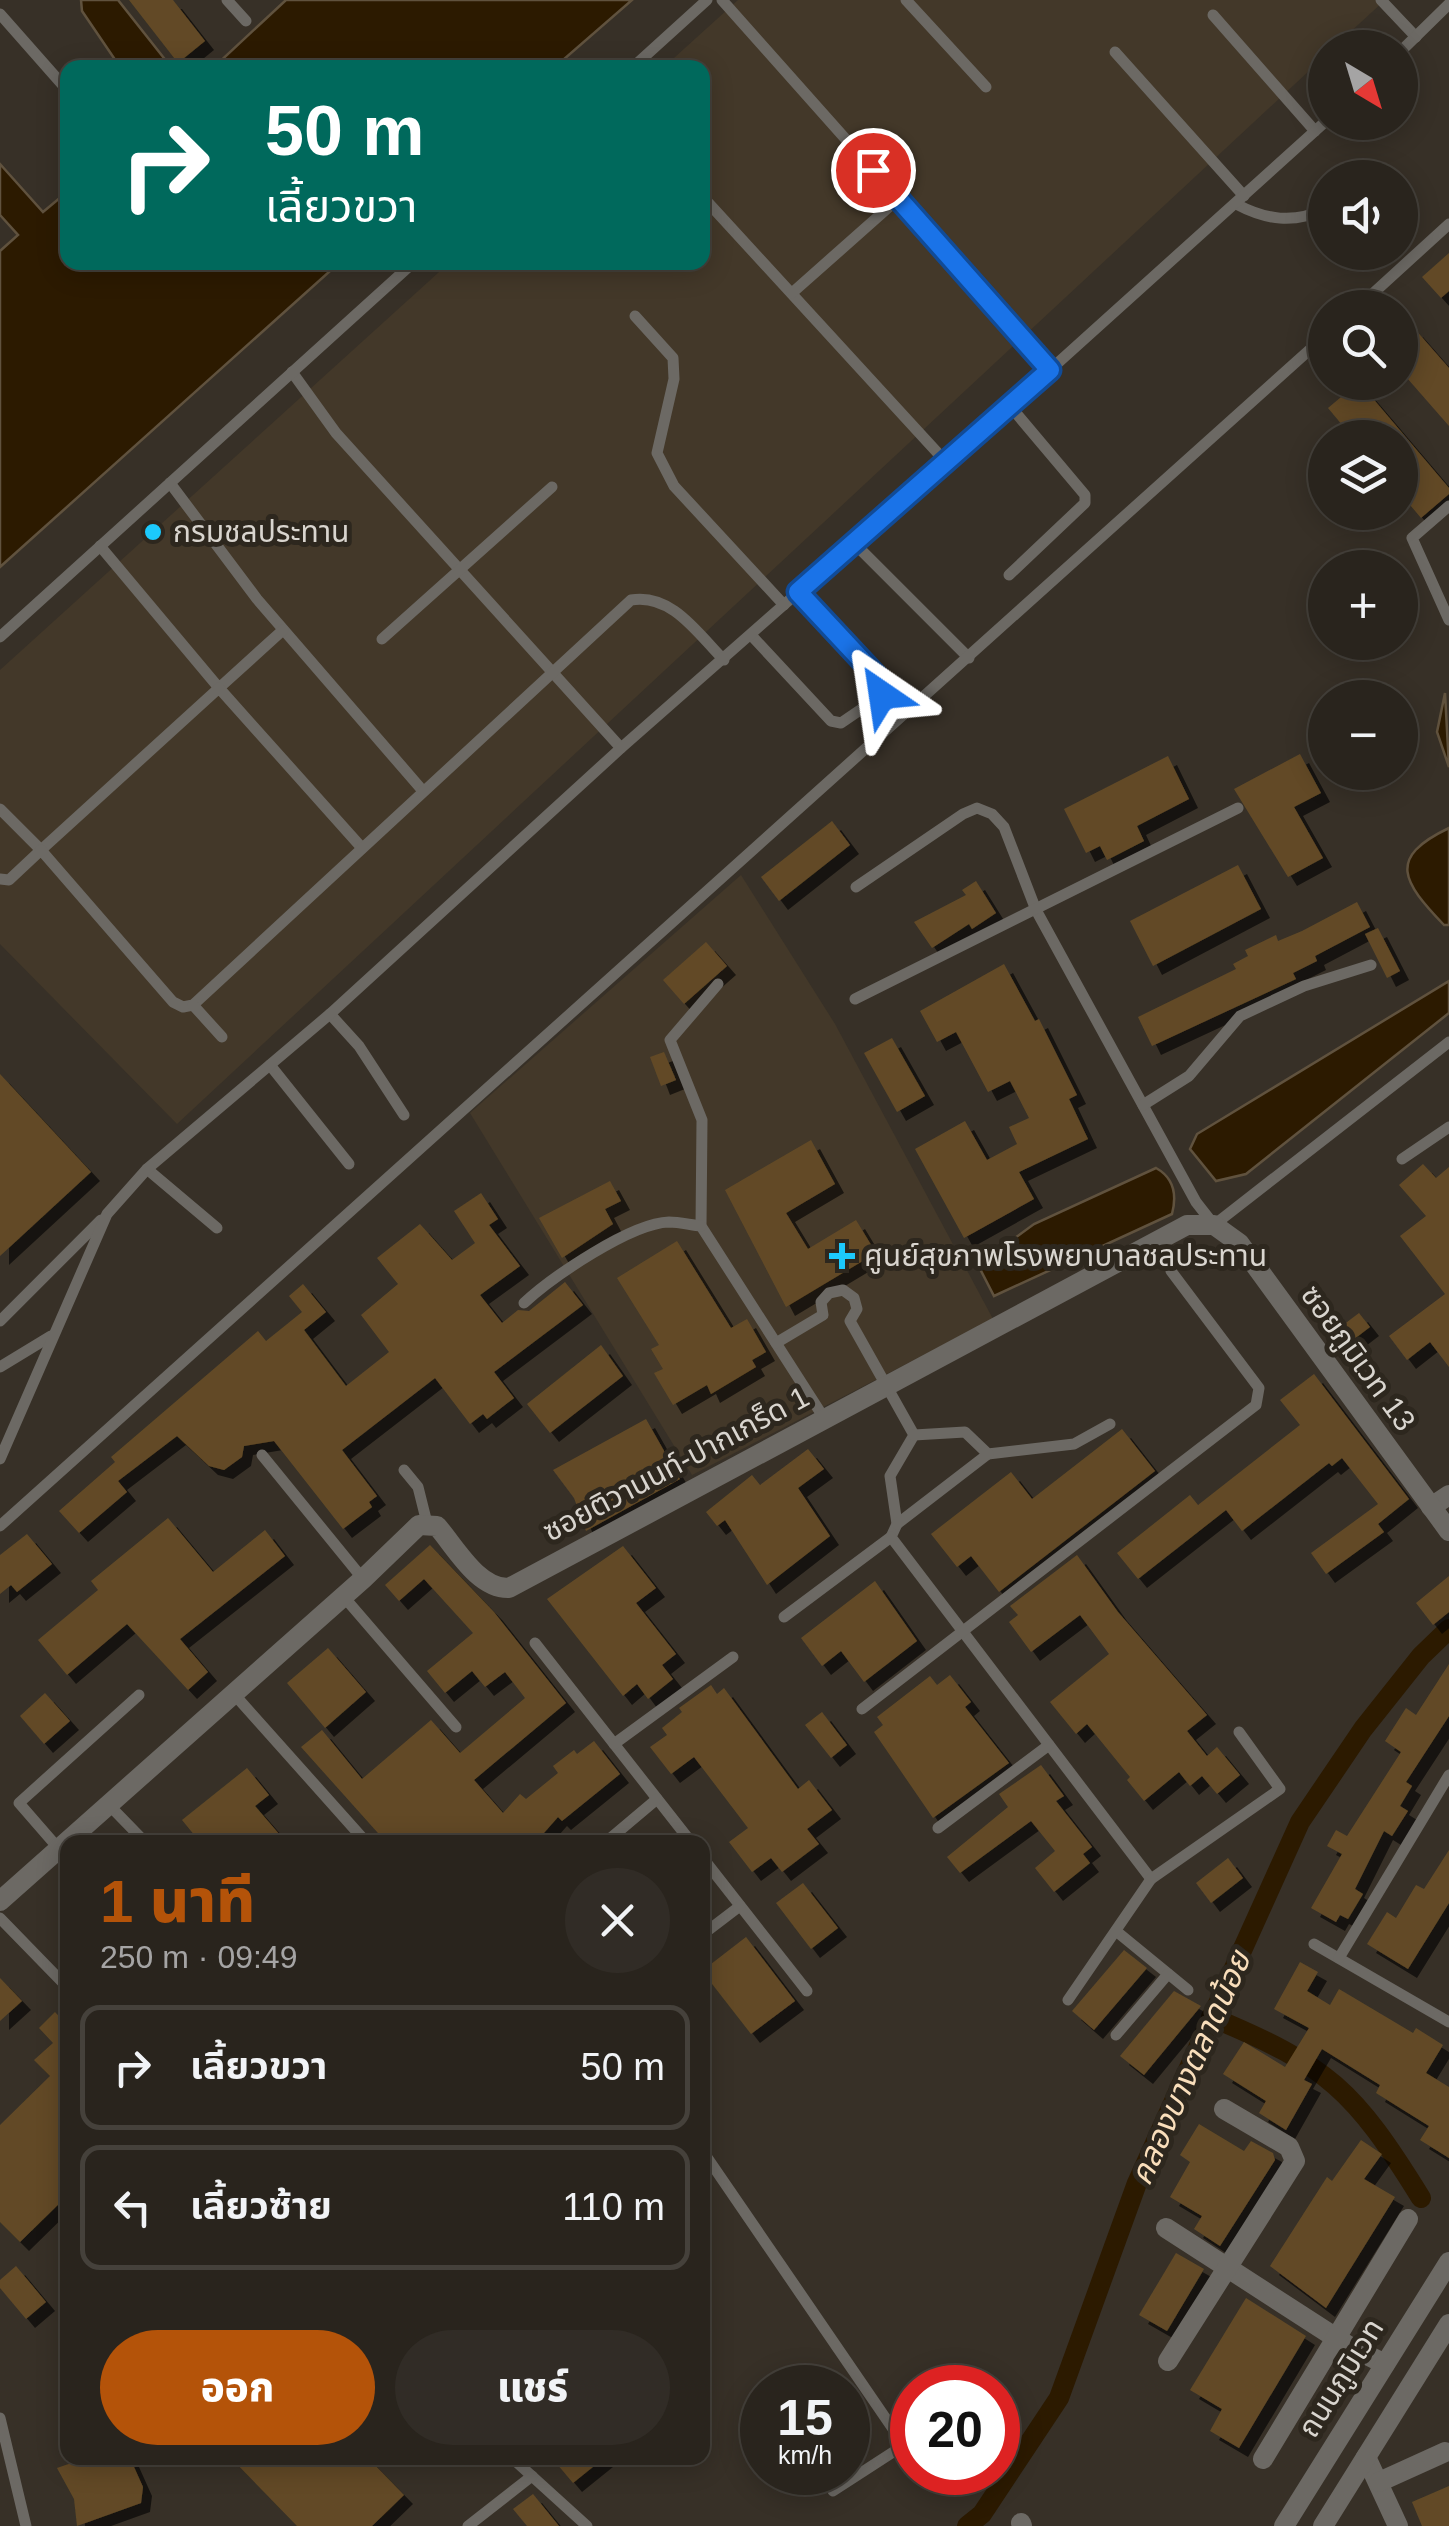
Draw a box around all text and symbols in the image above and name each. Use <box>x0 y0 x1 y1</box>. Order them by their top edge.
north arrow <box>1308 30 1418 140</box>
map controls <box>1308 30 1418 790</box>
text: 50 m <box>265 92 425 170</box>
icon: right <box>100 100 230 230</box>
pin <box>831 128 916 213</box>
icon: arrive <box>846 143 901 198</box>
button: sound <box>1308 160 1418 270</box>
text: เลี้ยวขวา <box>265 181 417 232</box>
button: search <box>1308 290 1418 400</box>
button: layers <box>1308 420 1418 530</box>
place label: กรมชลประทาน <box>173 515 349 548</box>
marker: กรมชลประทาน <box>142 521 164 543</box>
button: + <box>1308 550 1418 660</box>
position arrow <box>830 643 934 747</box>
button: − <box>1308 680 1418 790</box>
place label: ศูนย์สุขภาพโรงพยาบาลชลประทาน <box>864 1239 1267 1274</box>
marker: ศูนย์สุขภาพโรงพยาบาลชลประทาน <box>829 1243 855 1269</box>
street label: ซอยภูมิเวท 13 <box>1293 1279 1422 1438</box>
street label: ซอยติวานนท์-ปากเกร็ด 1 <box>537 1379 814 1548</box>
text: 1 นาที <box>100 1868 255 1935</box>
button: close <box>565 1868 670 1973</box>
text: 250 m · 09:49 <box>100 1939 297 1975</box>
water label: คลองบางตลาดน้อย <box>1122 1944 1258 2190</box>
icon: right <box>105 2040 160 2095</box>
text: เลี้ยวขวา <box>190 2045 327 2087</box>
text: 50 m <box>581 2046 665 2088</box>
icon: left <box>105 2180 160 2235</box>
text: เลี้ยวซ้าย <box>190 2185 332 2227</box>
text: 110 m <box>562 2186 665 2228</box>
street label: ถนนภูมิเวท <box>1291 2313 1391 2444</box>
button: ออก <box>100 2330 375 2445</box>
button: แชร์ <box>395 2330 670 2445</box>
speed limit sign: 20 <box>890 2365 1020 2495</box>
text: 15 <box>777 2390 833 2446</box>
text: km/h <box>778 2441 832 2469</box>

